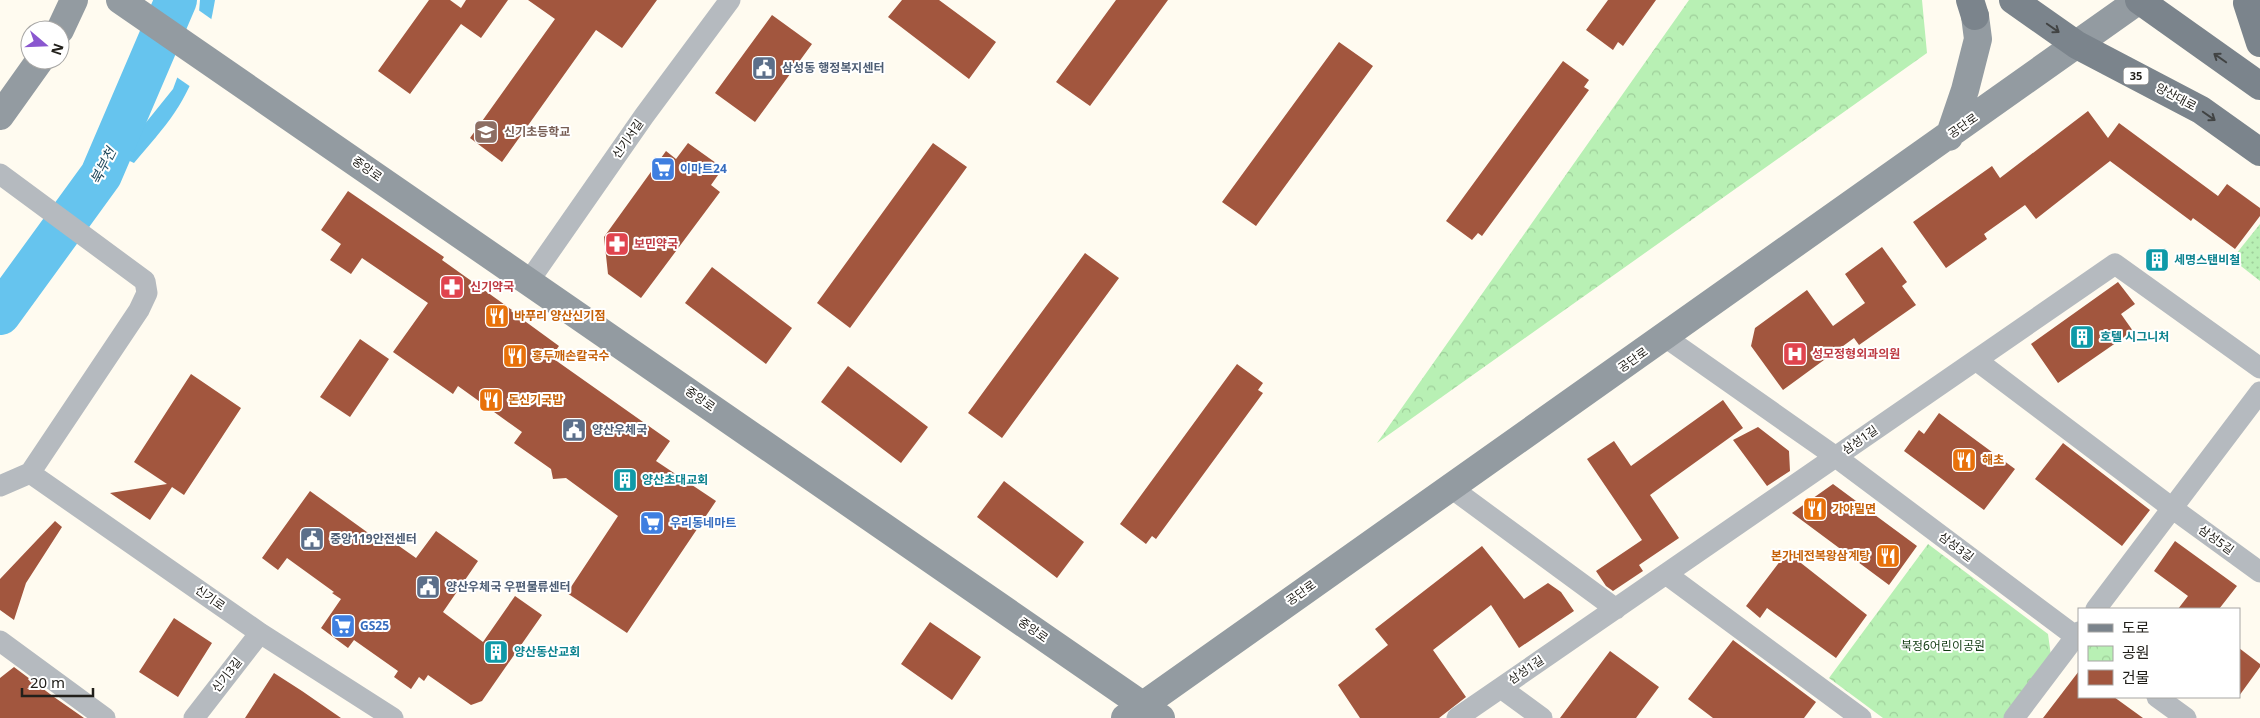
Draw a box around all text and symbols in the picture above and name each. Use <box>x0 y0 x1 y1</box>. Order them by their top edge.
north arrow <box>20 20 70 70</box>
one-way arrow <box>2045 23 2059 33</box>
text: N <box>47 41 69 58</box>
one-way arrow <box>2213 53 2227 63</box>
public building icon: 삼성동 행정복지센터 <box>751 55 777 81</box>
place label: 삼성동 행정복지센터 <box>782 59 884 76</box>
road number: 35 <box>2124 68 2148 84</box>
street label: 양산대로 <box>2153 79 2200 114</box>
street label: 공단로 <box>1944 109 1981 142</box>
one-way arrow <box>2202 111 2216 121</box>
street label: 신기서길 <box>608 116 647 162</box>
school or university icon: 신기초등학교 <box>473 119 499 145</box>
place label: 신기초등학교 <box>504 123 570 140</box>
water label: 북부천 <box>85 143 120 187</box>
street label: 중앙로 <box>349 152 386 185</box>
supermarket icon: 이마트24 <box>650 156 676 182</box>
place label: 이마트24 <box>680 160 727 177</box>
pharmacy icon: 보민약국 <box>604 231 630 257</box>
place label: 보민약국 <box>634 235 678 252</box>
building icon: 세명스탠비철 <box>2144 247 2170 273</box>
place label: 세명스탠비철 <box>2174 251 2240 268</box>
pharmacy icon: 신기약국 <box>439 274 465 300</box>
place label: 신기약국 <box>470 278 514 295</box>
restaurant icon: 바푸리 양산신기점 <box>484 303 510 329</box>
place label: 바푸리 양산신기점 <box>514 307 605 324</box>
building icon: 호텔 시그니처 <box>2069 324 2095 350</box>
place label: 호텔 시그니처 <box>2100 328 2169 345</box>
hospital icon: 성모정형외과의원 <box>1782 341 1808 367</box>
restaurant icon: 홍두깨손칼국수 <box>502 343 528 369</box>
street label: 공단로 <box>1614 343 1651 376</box>
place label: 성모정형외과의원 <box>1812 345 1900 362</box>
place label: 홍두깨손칼국수 <box>532 347 609 364</box>
street label: 중앙로 <box>682 382 719 415</box>
restaurant icon: 돈신기국밥 <box>478 387 504 413</box>
place label: 돈신기국밥 <box>508 391 563 408</box>
public building icon: 양산우체국 <box>561 417 587 443</box>
place label: 양산우체국 <box>592 421 647 438</box>
street label: 삼성1길 <box>1838 421 1881 458</box>
restaurant icon: 해초 <box>1951 447 1977 473</box>
place label: 해초 <box>1982 451 2004 468</box>
building icon: 양산초대교회 <box>612 467 638 493</box>
place label: 양산초대교회 <box>642 471 708 488</box>
restaurant icon: 가야밀면 <box>1802 496 1828 522</box>
place label: 가야밀면 <box>1832 500 1876 517</box>
supermarket icon: 우리동네마트 <box>639 510 665 536</box>
place label: 우리동네마트 <box>670 514 736 531</box>
street label: 삼성5길 <box>2195 521 2237 558</box>
public building icon: 중앙119안전센터 <box>299 526 325 552</box>
street label: 삼성3길 <box>1935 528 1977 565</box>
place label: 중앙119안전센터 <box>330 530 417 547</box>
restaurant icon: 본가네전복왕삼계탕 <box>1875 543 1901 569</box>
place label: 본가네전복왕삼계탕 <box>1771 547 1870 564</box>
public building icon: 양산우체국 우편물류센터 <box>415 574 441 600</box>
street label: 공단로 <box>1282 576 1319 609</box>
place label: 양산우체국 우편물류센터 <box>446 578 571 595</box>
street label: 신기로 <box>192 581 229 614</box>
legend <box>2078 608 2240 698</box>
supermarket icon: GS25 <box>330 613 356 639</box>
street label: 중앙로 <box>1015 613 1052 646</box>
place label: GS25 <box>360 617 389 634</box>
text: 도로 <box>2122 617 2150 637</box>
park label: 북정6어린이공원 <box>1901 637 1985 654</box>
building icon: 양산동산교회 <box>483 639 509 665</box>
text: 공원 <box>2122 642 2150 662</box>
place label: 양산동산교회 <box>514 643 580 660</box>
street label: 삼성1길 <box>1504 651 1547 688</box>
street label: 신기3길 <box>208 654 246 696</box>
scale bar <box>22 666 94 698</box>
text: 건물 <box>2122 667 2150 687</box>
text: 20 m <box>30 672 65 692</box>

